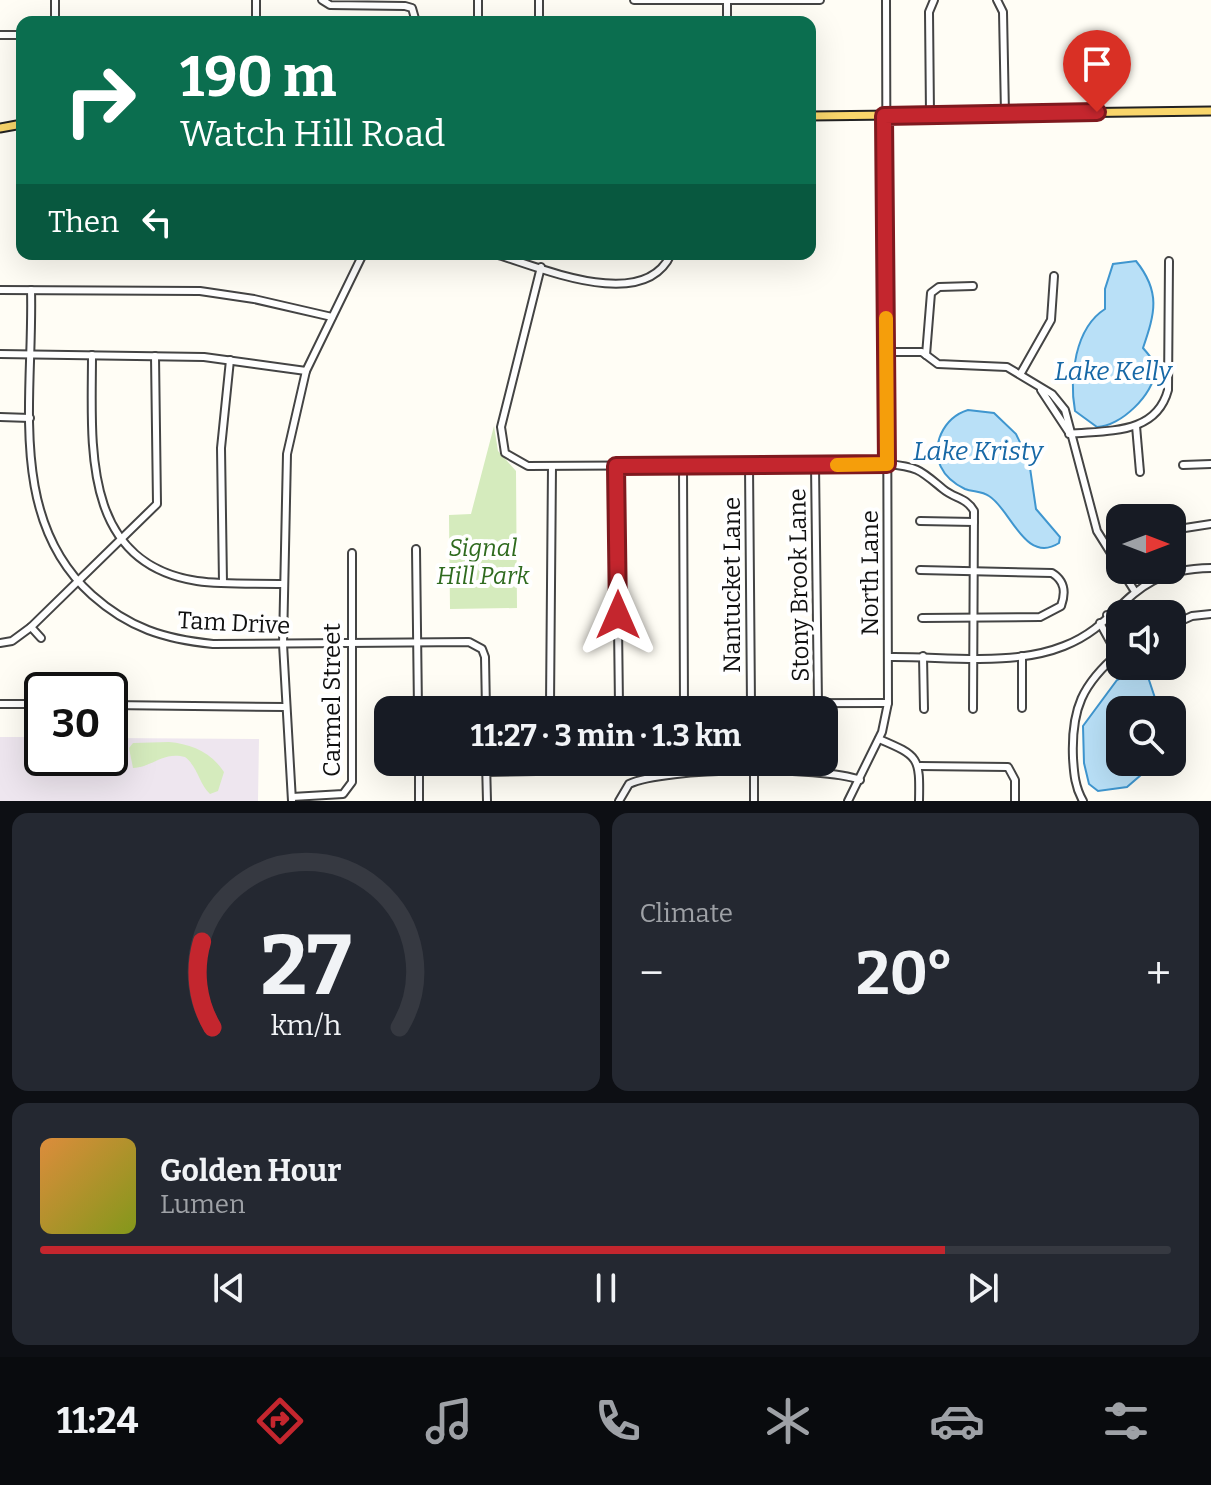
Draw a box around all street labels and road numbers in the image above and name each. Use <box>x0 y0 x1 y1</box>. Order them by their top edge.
street label: Stony Brook Lane <box>783 488 815 682</box>
street label: Nantucket Lane <box>718 497 746 673</box>
street label: North Lane <box>856 510 884 636</box>
street label: Tam Drive <box>177 606 291 640</box>
street label: Carmel Street <box>318 623 346 777</box>

